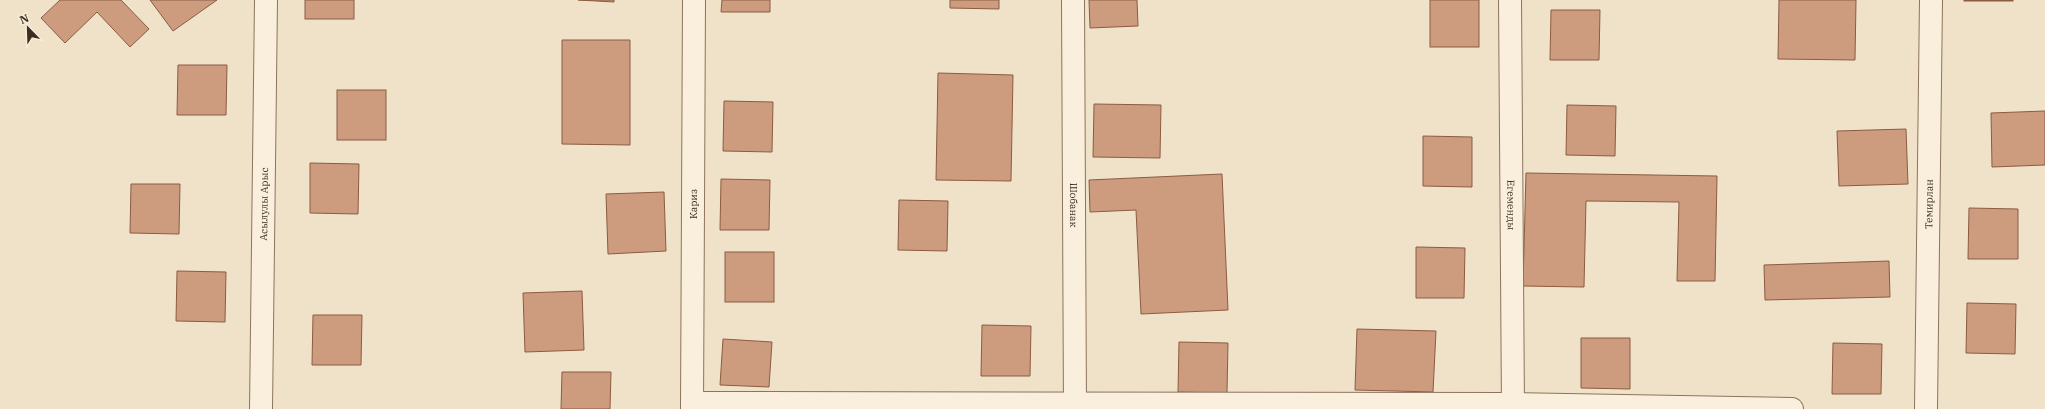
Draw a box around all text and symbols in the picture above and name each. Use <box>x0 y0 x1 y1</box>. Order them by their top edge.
north arrow <box>8 8 48 48</box>
text: N <box>17 11 31 27</box>
street label: Асылулы Арыс <box>257 167 271 241</box>
street label: Темирлан <box>1922 179 1936 229</box>
street label: Егеменды <box>1504 180 1518 230</box>
street label: Шобанак <box>1067 183 1080 228</box>
street label: Кариз <box>687 189 700 219</box>

